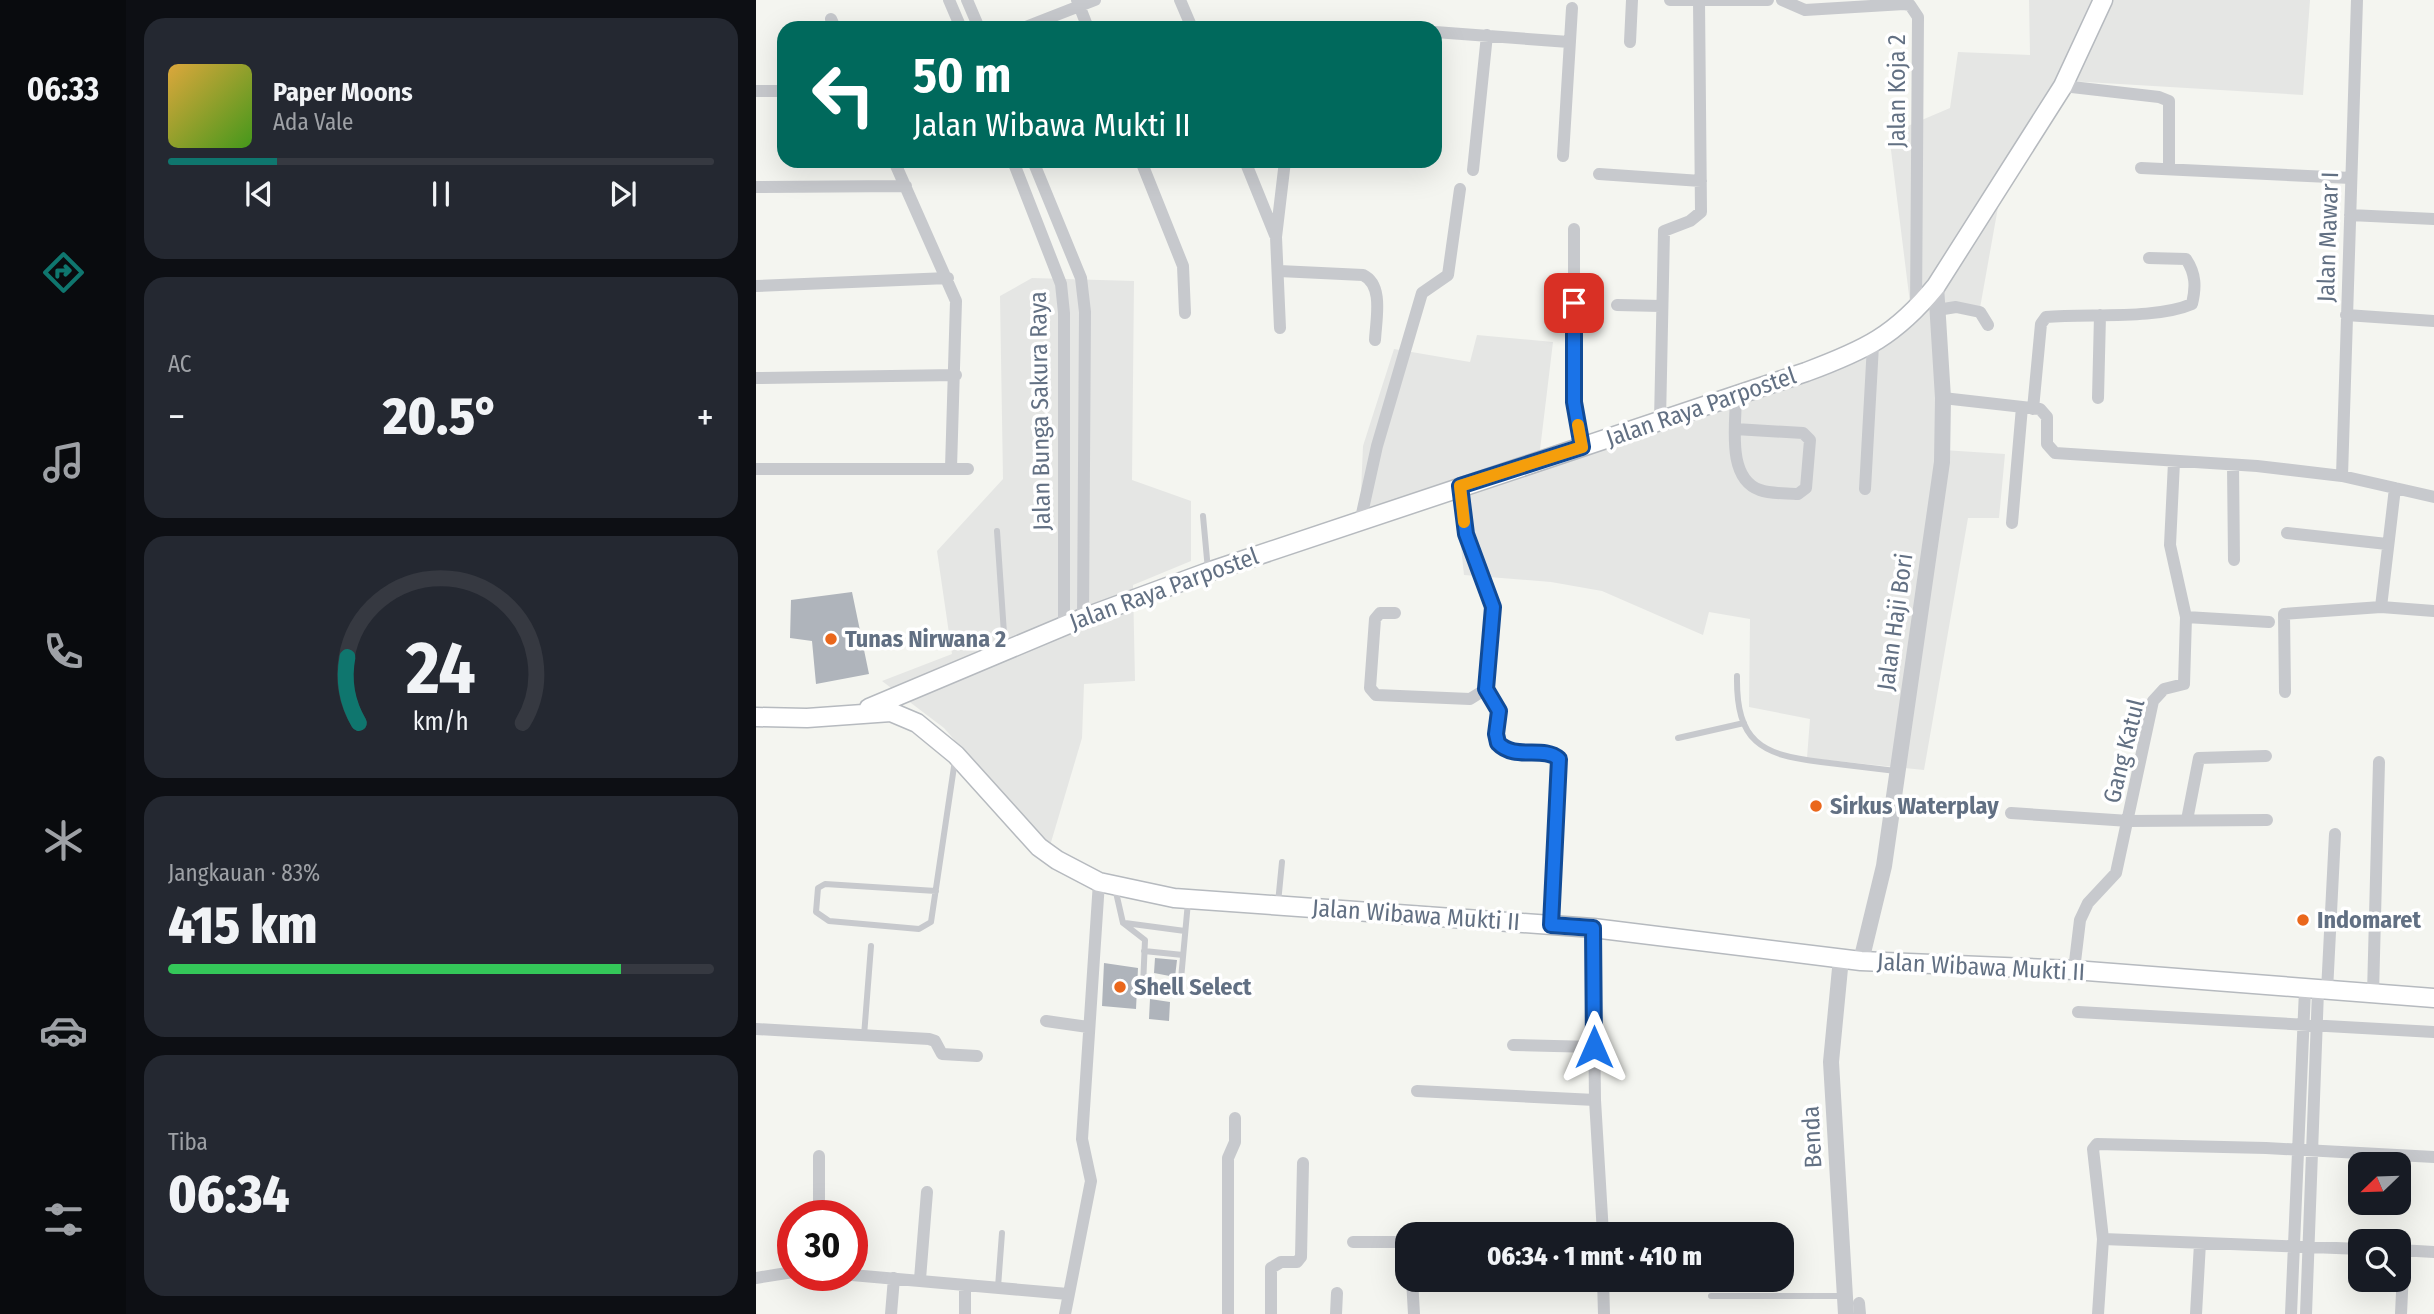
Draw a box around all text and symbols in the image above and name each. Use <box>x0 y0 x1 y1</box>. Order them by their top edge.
street label: Jalan Koja 2 <box>1883 34 1911 148</box>
text: 50 m <box>913 46 1011 105</box>
icon: left <box>798 49 889 140</box>
text: 06:33 <box>27 70 99 108</box>
text: Paper Moons <box>273 77 413 108</box>
text: Jalan Wibawa Mukti II <box>913 106 1191 144</box>
text: Ada Vale <box>273 108 353 136</box>
street label: Jalan Mawar I <box>2312 171 2344 303</box>
icon: previous <box>240 175 278 213</box>
icon: pause <box>422 175 460 213</box>
icon: next <box>604 175 642 213</box>
icon: directions <box>39 248 88 297</box>
pin <box>1544 273 1604 333</box>
icon: arrive <box>1555 284 1593 322</box>
street label: Jalan Bunga Sakura Raya <box>1024 291 1056 531</box>
text: AC <box>168 350 192 378</box>
street label: Jalan Raya Parpostel <box>1602 361 1800 453</box>
text: 20.5° <box>383 385 499 448</box>
text: − <box>168 394 185 440</box>
text: + <box>697 394 714 440</box>
icon: music <box>39 438 88 487</box>
street label: Jalan Raya Parpostel <box>1066 542 1262 636</box>
street label: Jalan Haji Bori <box>1872 552 1918 692</box>
text: 24 <box>405 625 476 712</box>
place label: Tunas Nirwana 2 <box>845 625 1006 653</box>
icon: phone <box>39 627 88 676</box>
marker: Tunas Nirwana 2 <box>823 631 839 647</box>
street label: Gang Katul <box>2098 696 2150 806</box>
text: km/h <box>413 707 469 737</box>
place label: Sirkus Waterplay <box>1830 792 1999 820</box>
marker: Sirkus Waterplay <box>1808 798 1824 814</box>
icon: climate <box>39 816 88 865</box>
text: Jangkauan · 83% <box>168 859 320 887</box>
text: 415 km <box>168 894 317 957</box>
street label: Jalan Wibawa Mukti II <box>1311 894 1521 936</box>
place label: Indomaret <box>2317 906 2421 934</box>
marker: Indomaret <box>2295 912 2311 928</box>
street label: Jalan Wibawa Mukti II <box>1876 948 2086 986</box>
place label: Shell Select <box>1134 973 1252 1001</box>
marker: Shell Select <box>1112 979 1128 995</box>
icon: car <box>39 1006 88 1055</box>
position arrow <box>1557 1010 1631 1084</box>
street label: Benda <box>1796 1105 1828 1169</box>
text: Tiba <box>168 1128 208 1156</box>
north arrow <box>2348 1152 2412 1214</box>
map controls <box>2348 1152 2411 1292</box>
text: 06:34 <box>168 1163 290 1226</box>
icon: filters <box>39 1195 88 1244</box>
speed limit sign: 30 <box>777 1200 868 1291</box>
button: search <box>2348 1229 2411 1292</box>
text: 06:34 · 1 mnt · 410 m <box>1487 1241 1702 1272</box>

